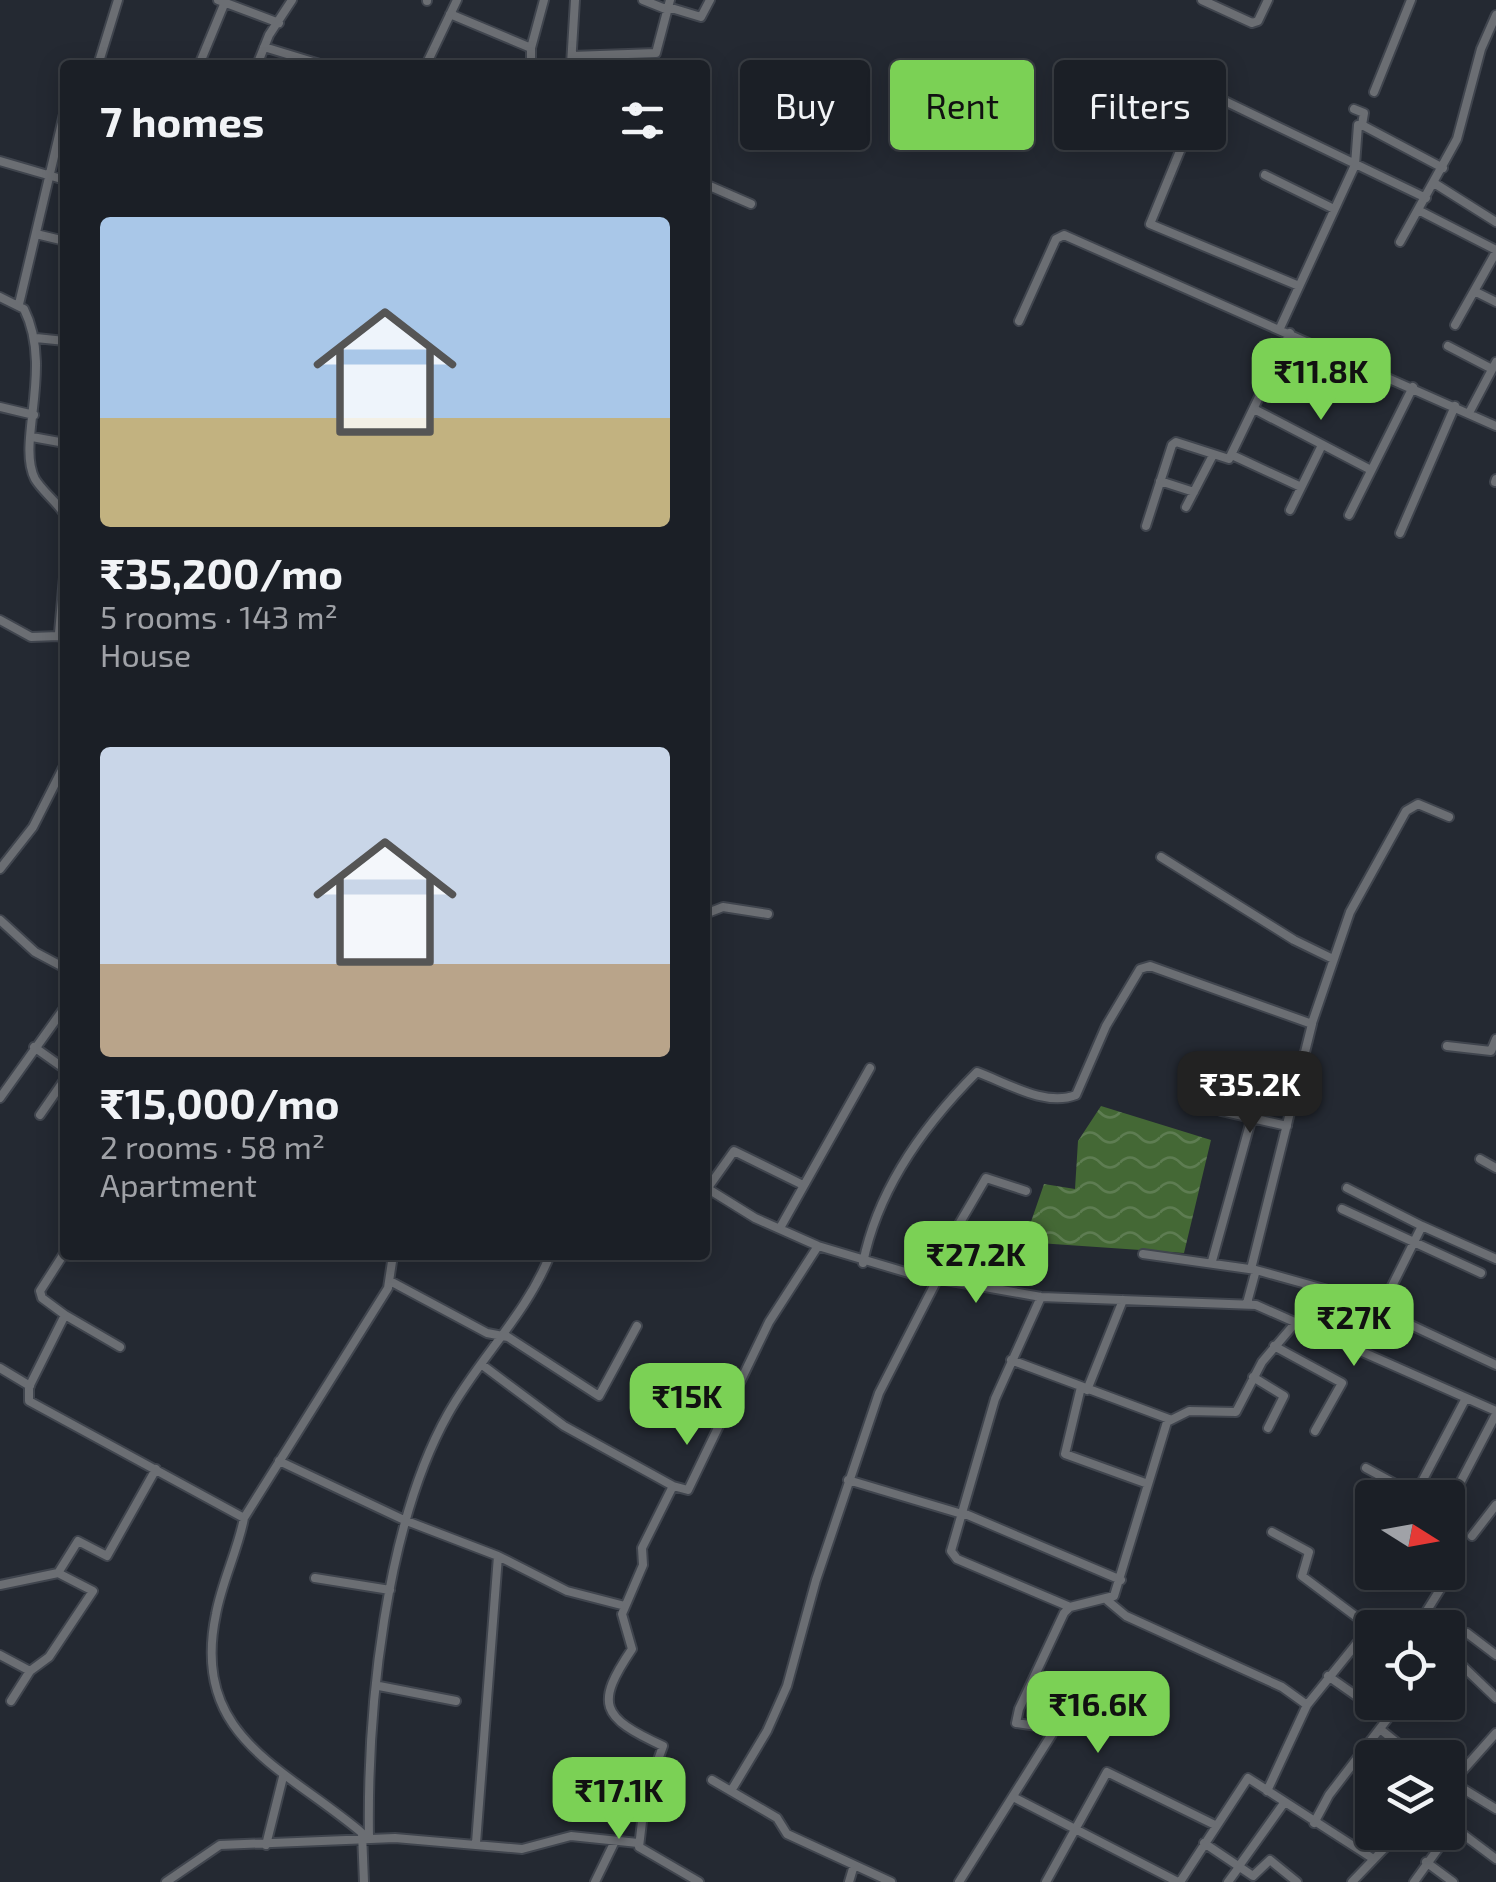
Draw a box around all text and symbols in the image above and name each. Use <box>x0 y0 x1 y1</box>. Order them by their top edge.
chip: Buy <box>740 60 870 150</box>
chip: Rent <box>890 60 1034 150</box>
chip: Filters <box>1054 60 1226 150</box>
icon: filters <box>615 93 670 148</box>
text: 7 homes <box>100 95 264 145</box>
icon: home <box>295 282 475 462</box>
pin: ₹11.8K <box>1240 338 1402 423</box>
text: ₹11.8K <box>1274 351 1368 389</box>
text: ₹35,200/mo <box>100 547 343 597</box>
text: 5 rooms · 143 m² <box>100 597 338 635</box>
text: House <box>100 635 191 673</box>
icon: home <box>295 812 475 992</box>
pin: ₹35.2K <box>1169 1051 1331 1136</box>
text: ₹35.2K <box>1199 1064 1301 1102</box>
text: ₹15,000/mo <box>100 1077 339 1127</box>
text: 2 rooms · 58 m² <box>100 1127 325 1165</box>
text: Apartment <box>100 1165 257 1203</box>
pin: ₹27.2K <box>895 1221 1057 1306</box>
text: ₹27.2K <box>926 1234 1026 1272</box>
pin: ₹27K <box>1295 1284 1413 1369</box>
text: ₹27K <box>1317 1297 1391 1335</box>
pin: ₹15K <box>628 1363 746 1448</box>
text: ₹15K <box>652 1376 722 1414</box>
north arrow <box>1355 1480 1465 1590</box>
map controls <box>1355 1480 1465 1850</box>
button: locate <box>1355 1610 1465 1720</box>
pin: ₹16.6K <box>1017 1671 1179 1756</box>
text: ₹16.6K <box>1049 1684 1147 1722</box>
button: layers <box>1355 1740 1465 1850</box>
pin: ₹17.1K <box>538 1757 700 1842</box>
text: ₹17.1K <box>575 1770 663 1808</box>

